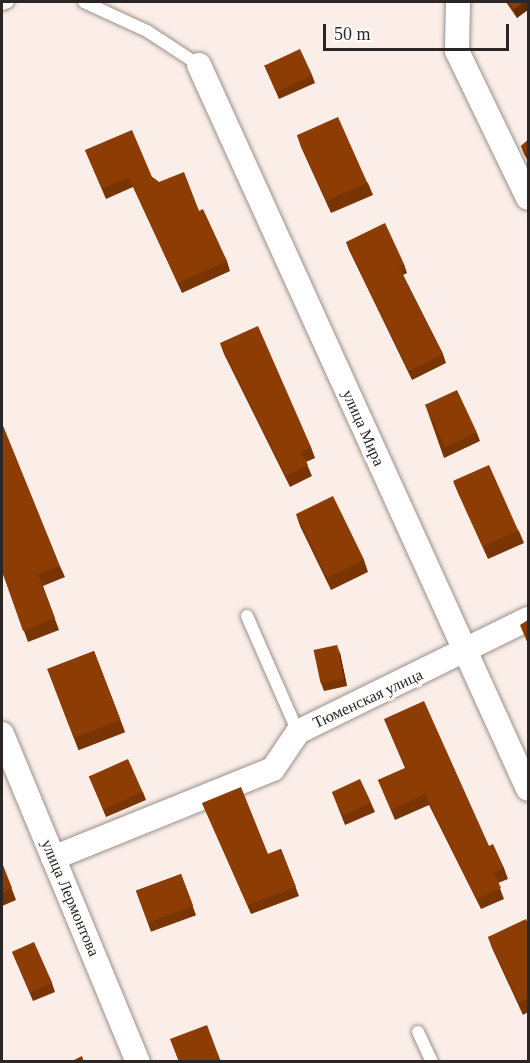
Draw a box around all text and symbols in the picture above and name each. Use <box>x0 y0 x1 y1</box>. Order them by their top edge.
scale bar <box>326 12 512 50</box>
text: 50 m <box>334 24 371 44</box>
street label: улица Мира <box>338 387 388 469</box>
street label: Тюменская улица <box>310 665 426 733</box>
street label: улица Лермонтова <box>37 837 103 959</box>

